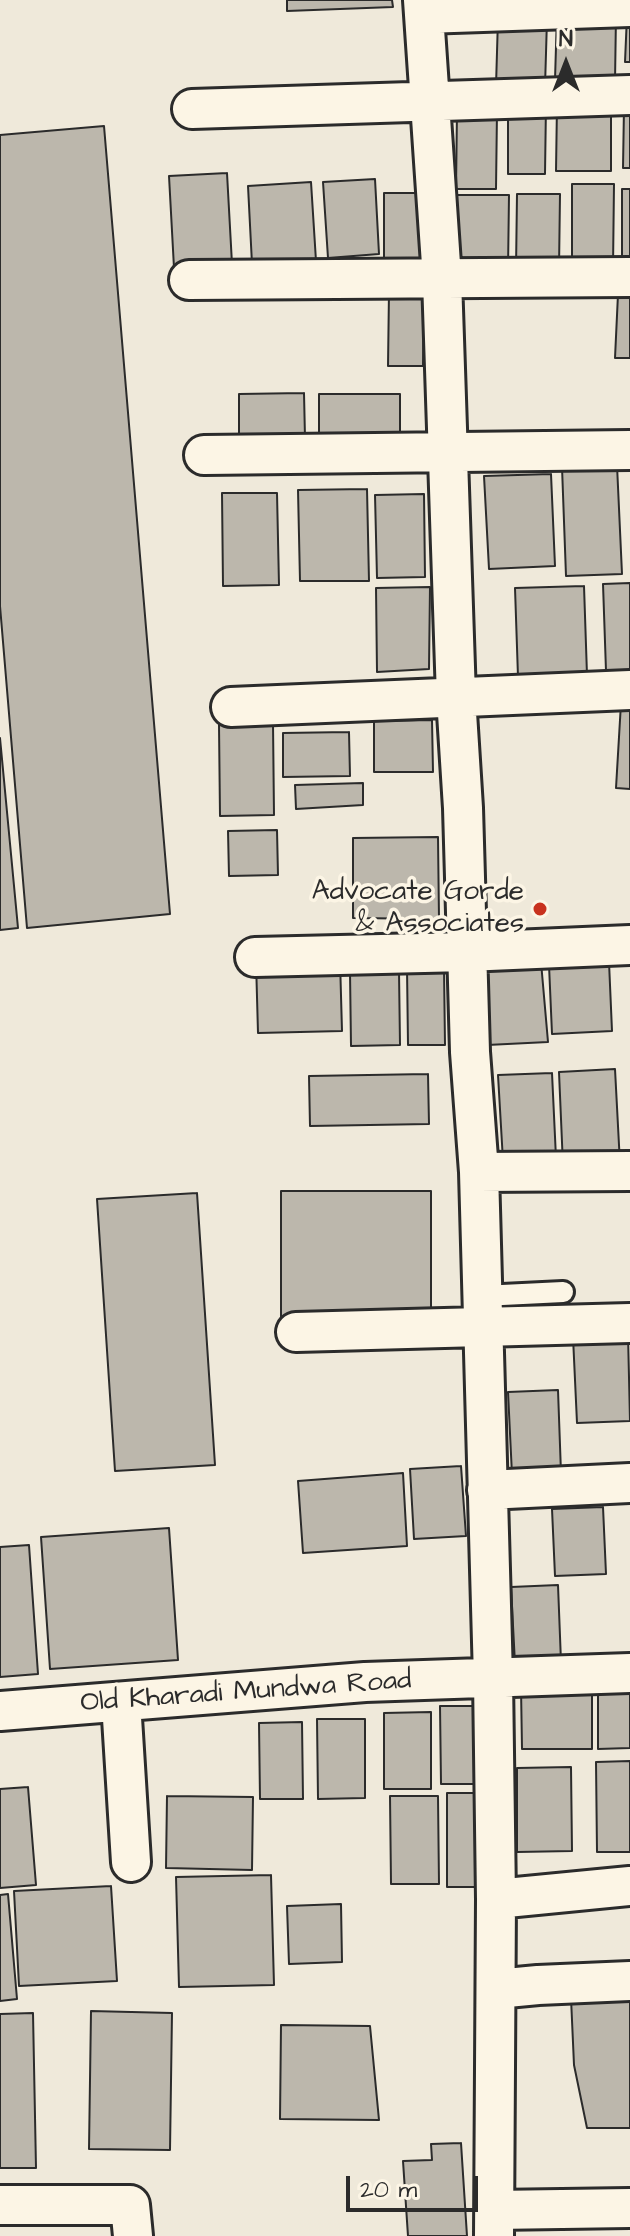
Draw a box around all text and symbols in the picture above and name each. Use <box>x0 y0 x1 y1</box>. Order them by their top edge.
north arrow <box>526 24 606 104</box>
text: N <box>559 24 573 55</box>
place label: Advocate Gorde & Associates <box>312 876 524 942</box>
marker: Advocate Gorde & Associates <box>531 900 549 918</box>
street label: Old Kharadi Mundwa Road <box>80 1665 412 1721</box>
scale bar <box>350 2160 482 2210</box>
text: 20 m <box>360 2173 417 2207</box>

